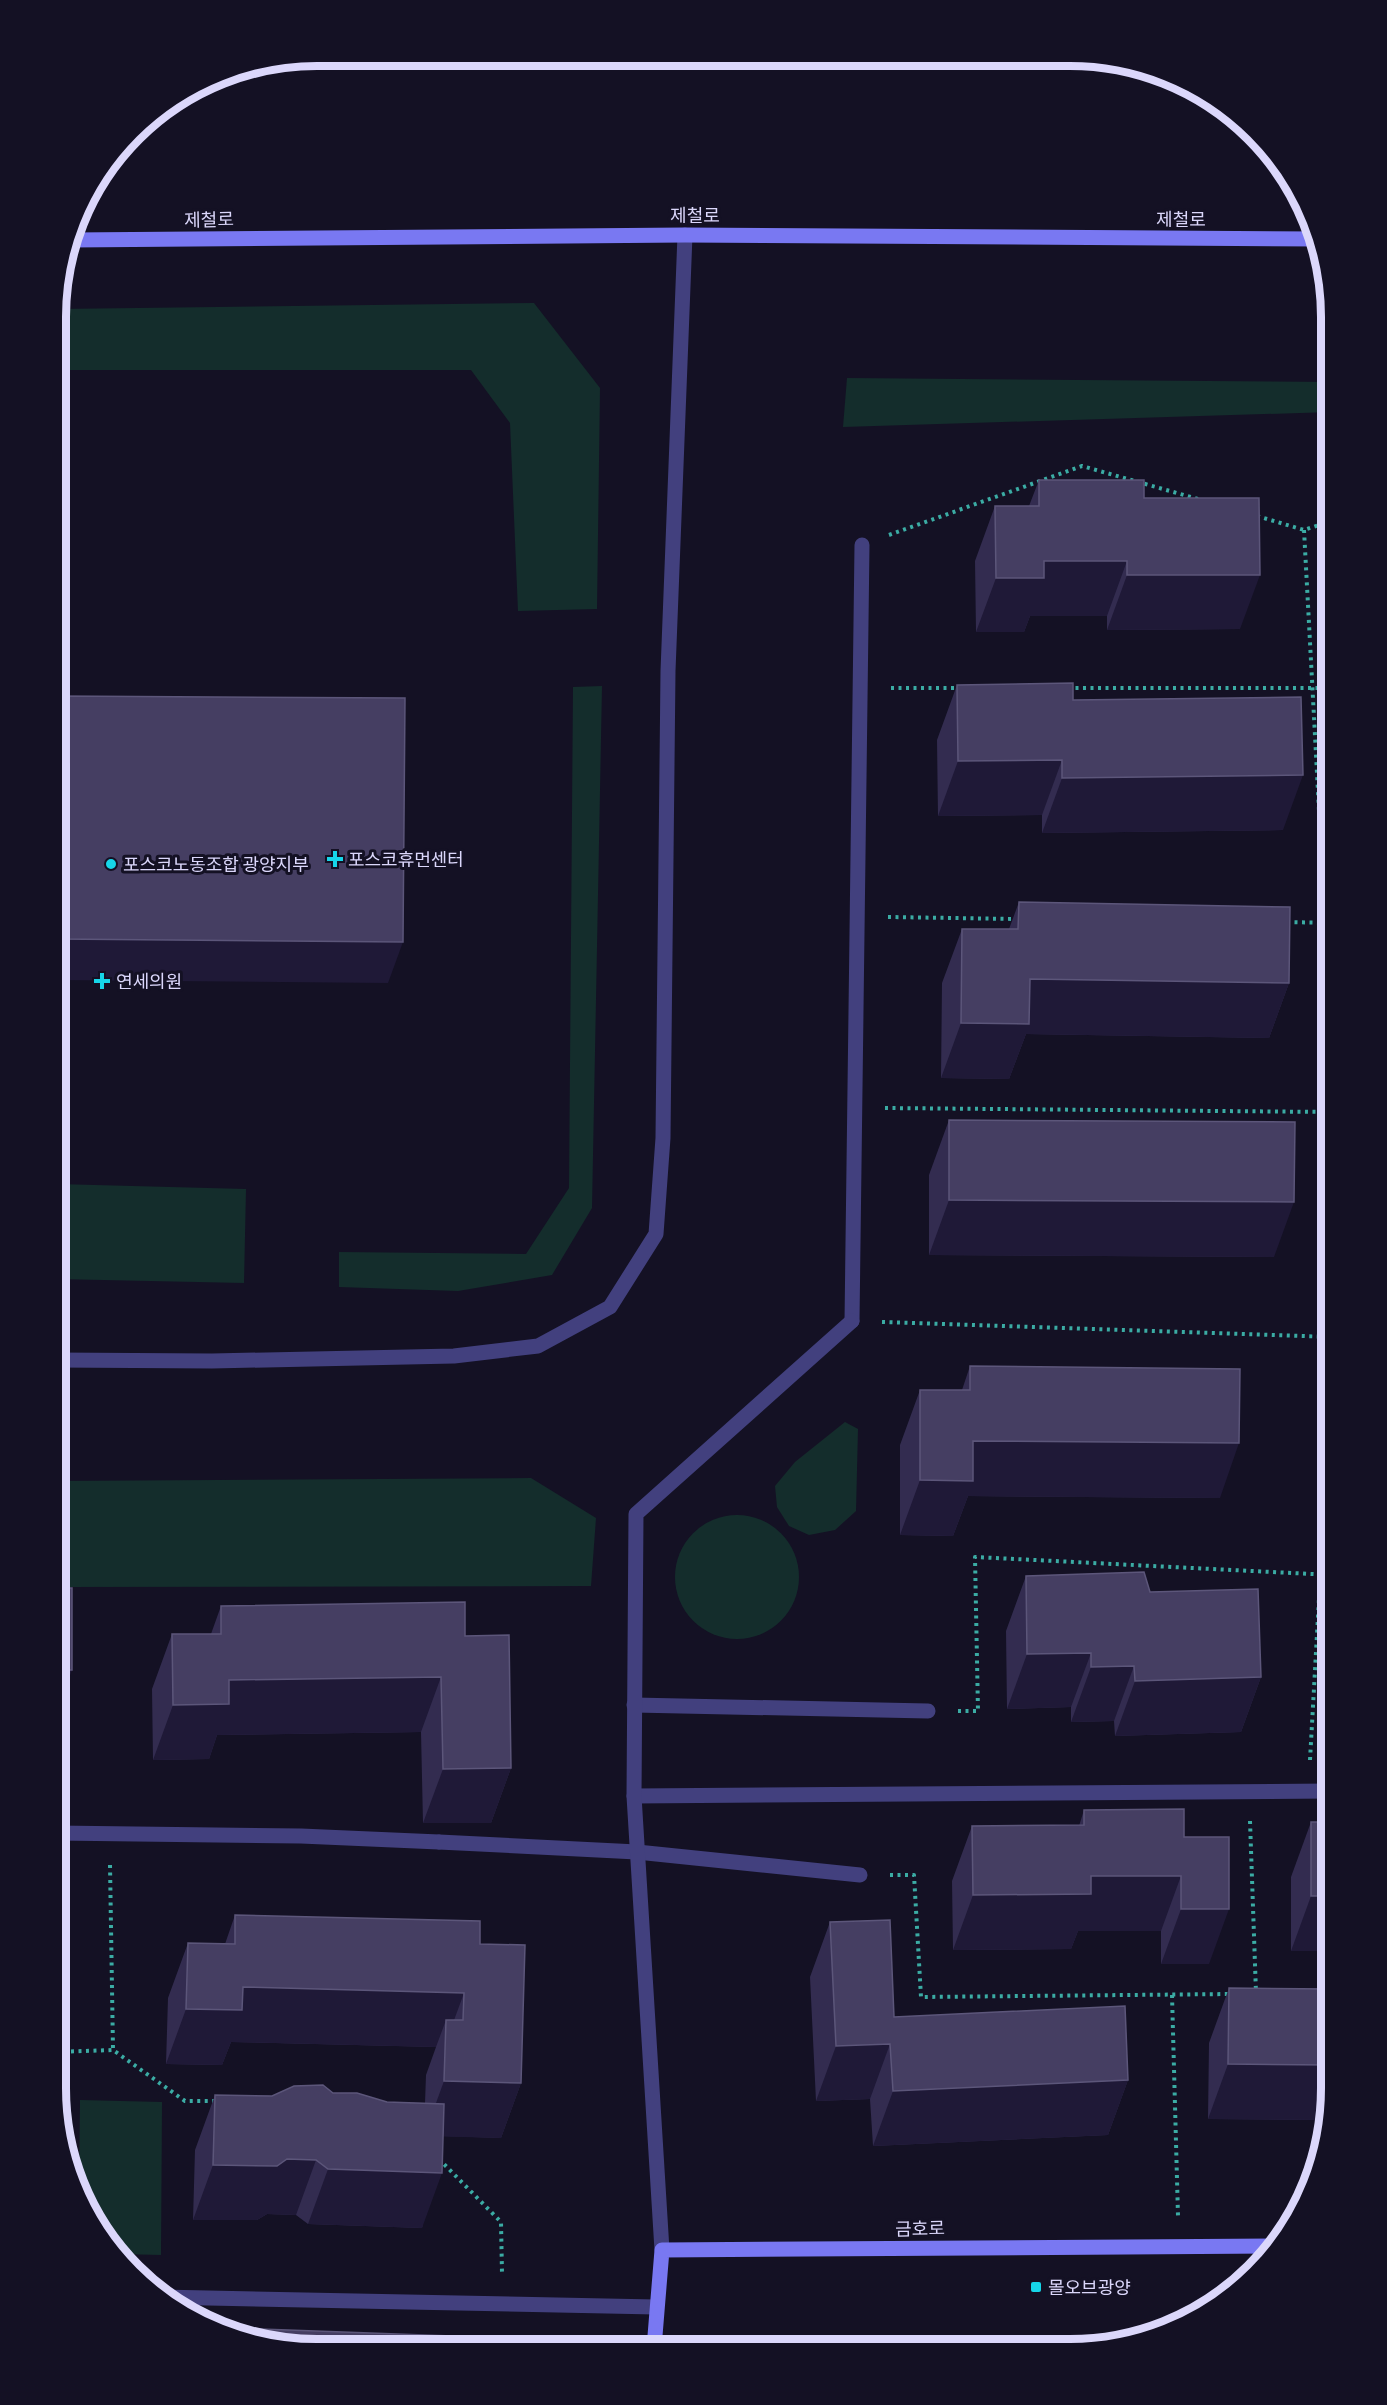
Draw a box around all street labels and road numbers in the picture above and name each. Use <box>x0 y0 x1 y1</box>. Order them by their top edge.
street label: 제철로 <box>670 203 720 227</box>
street label: 제철로 <box>184 207 234 231</box>
street label: 제철로 <box>1156 207 1206 231</box>
street label: 금호로 <box>895 2216 945 2240</box>

